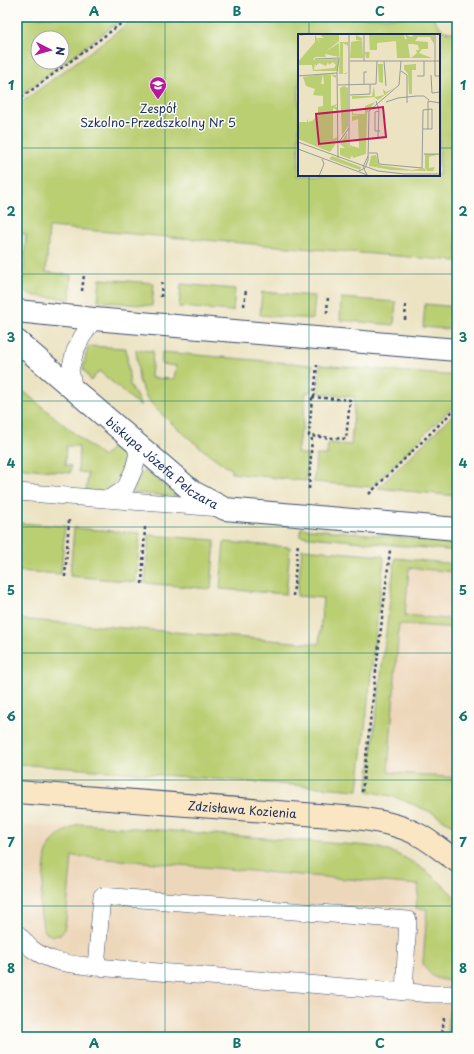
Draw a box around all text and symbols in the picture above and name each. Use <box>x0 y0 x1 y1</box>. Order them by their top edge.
text: A <box>89 1 99 20</box>
text: B <box>233 1 242 20</box>
text: C <box>375 1 385 20</box>
north arrow <box>30 30 70 70</box>
inset map <box>298 34 440 176</box>
text: N <box>52 46 69 57</box>
text: 1 <box>8 75 14 94</box>
school or university icon: Zespół Szkolno-Przedszkolny Nr 5 <box>148 75 168 100</box>
text: 1 <box>460 75 466 94</box>
place label: Zespół Szkolno-Przedszkolny Nr 5 <box>80 99 236 131</box>
text: 2 <box>6 201 16 220</box>
text: 2 <box>458 201 468 220</box>
text: 3 <box>7 327 16 346</box>
text: 3 <box>459 327 468 346</box>
street label: biskupa Józefa Pelczara <box>102 412 222 513</box>
text: 4 <box>7 453 16 472</box>
text: 4 <box>459 453 468 472</box>
text: 5 <box>7 580 15 599</box>
text: 5 <box>459 580 467 599</box>
text: 6 <box>6 706 16 725</box>
text: 6 <box>458 706 468 725</box>
street label: Zdzisława Kozienia <box>187 796 298 822</box>
text: 7 <box>7 832 15 851</box>
text: 7 <box>459 832 467 851</box>
text: 8 <box>7 958 15 977</box>
text: 8 <box>459 958 467 977</box>
text: A <box>89 1033 99 1052</box>
text: B <box>233 1033 242 1052</box>
text: C <box>375 1033 385 1052</box>

